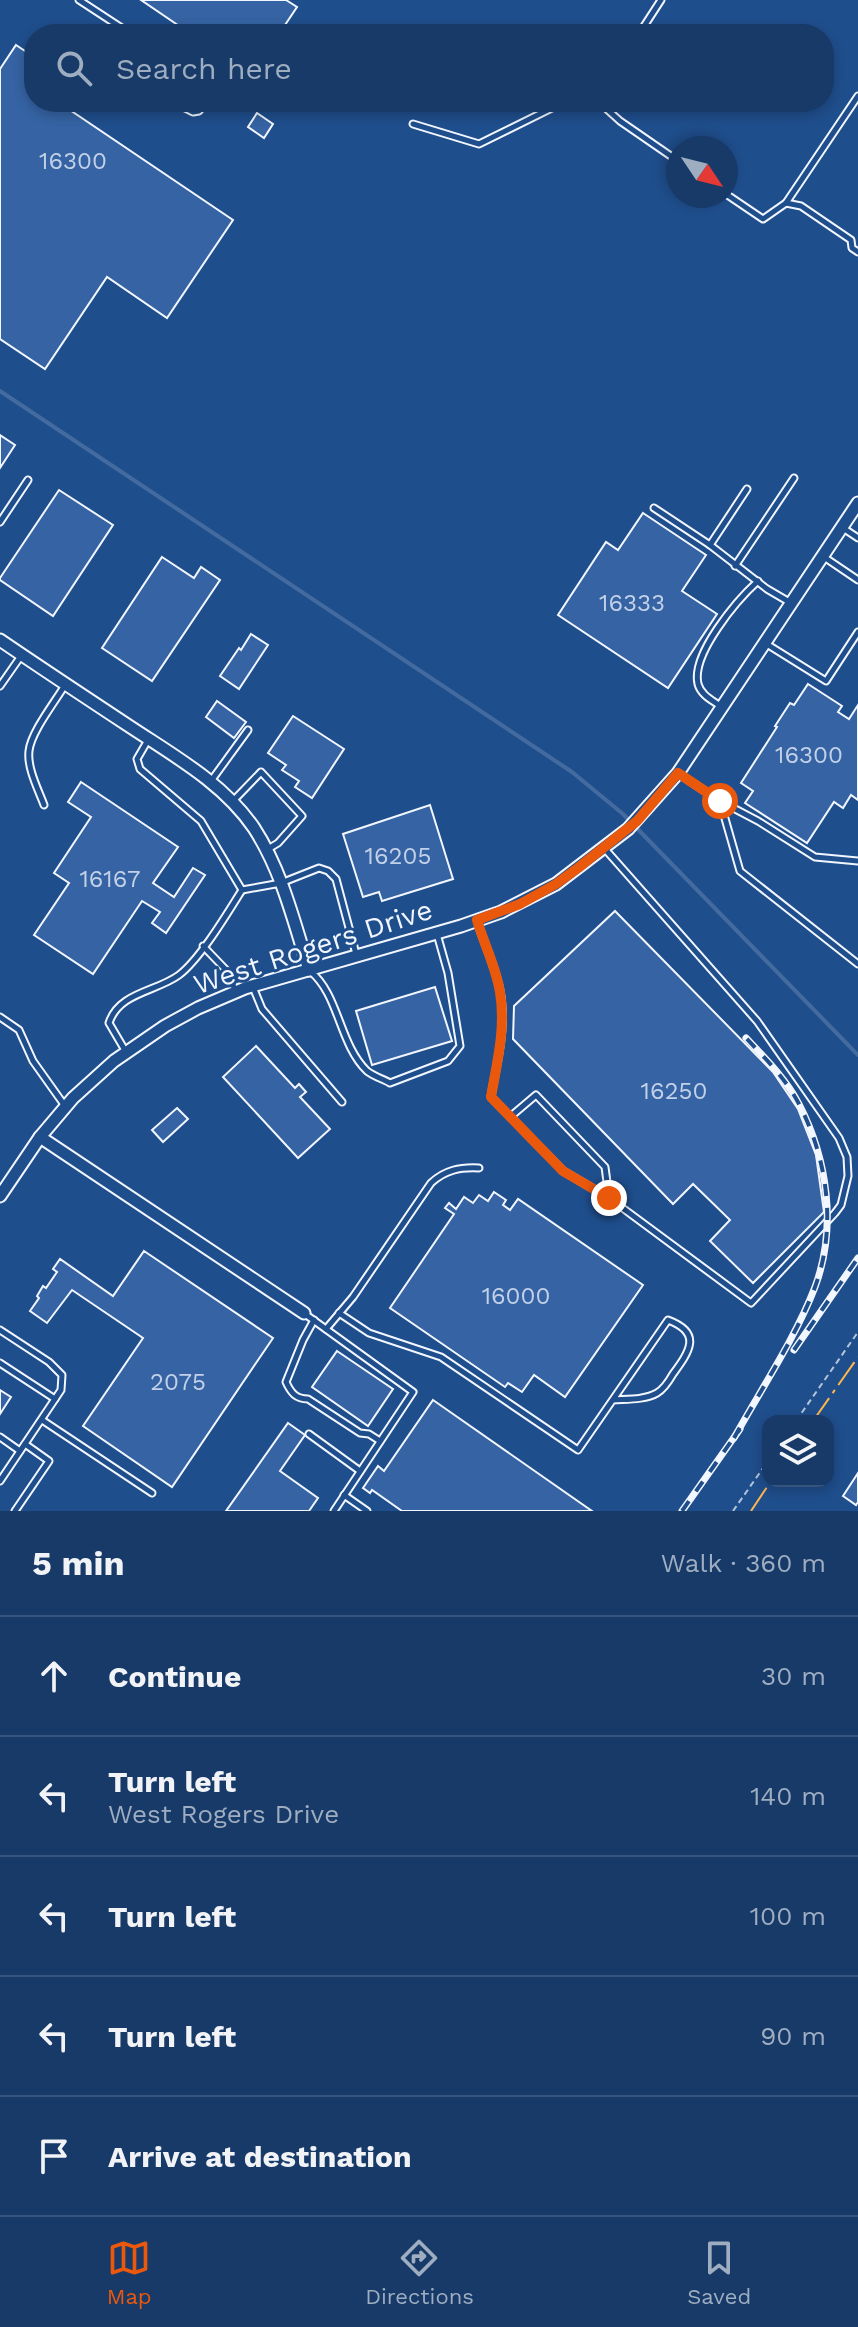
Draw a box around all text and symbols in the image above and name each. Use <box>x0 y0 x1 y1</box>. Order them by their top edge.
search box <box>24 24 834 112</box>
icon: search <box>52 46 96 90</box>
text: Search here <box>116 51 292 86</box>
north arrow <box>666 136 738 208</box>
house number: 16300 <box>39 147 107 175</box>
house number: 16333 <box>599 589 665 617</box>
house number: 16300 <box>775 741 843 769</box>
route start <box>702 783 738 819</box>
house number: 16205 <box>365 842 431 870</box>
house number: 16167 <box>79 865 141 893</box>
street label: West Rogers Drive <box>190 893 436 1001</box>
house number: 16250 <box>641 1077 707 1105</box>
route end <box>591 1180 627 1216</box>
house number: 16000 <box>482 1282 550 1310</box>
house number: 2075 <box>150 1368 206 1396</box>
map controls <box>762 1415 834 1487</box>
button: layers <box>762 1415 834 1487</box>
text: 5 min <box>32 1543 125 1583</box>
text: Walk · 360 m <box>661 1548 826 1578</box>
icon: ahead <box>32 1654 76 1698</box>
text: Continue <box>108 1659 241 1694</box>
text: 30 m <box>761 1661 826 1691</box>
text: Turn left <box>108 1764 236 1799</box>
icon: left <box>32 1774 76 1818</box>
text: 140 m <box>750 1781 826 1811</box>
text: West Rogers Drive <box>108 1799 339 1829</box>
icon: left <box>32 1894 76 1938</box>
text: Turn left <box>108 1899 236 1934</box>
text: 100 m <box>750 1901 826 1931</box>
icon: left <box>32 2014 76 2058</box>
text: Turn left <box>108 2019 236 2054</box>
text: 90 m <box>760 2021 826 2051</box>
icon: arrive <box>32 2134 76 2178</box>
text: Arrive at destination <box>108 2139 412 2174</box>
tab: Map <box>107 2236 152 2309</box>
tab: Directions <box>365 2236 474 2309</box>
tab: Saved <box>687 2236 751 2309</box>

